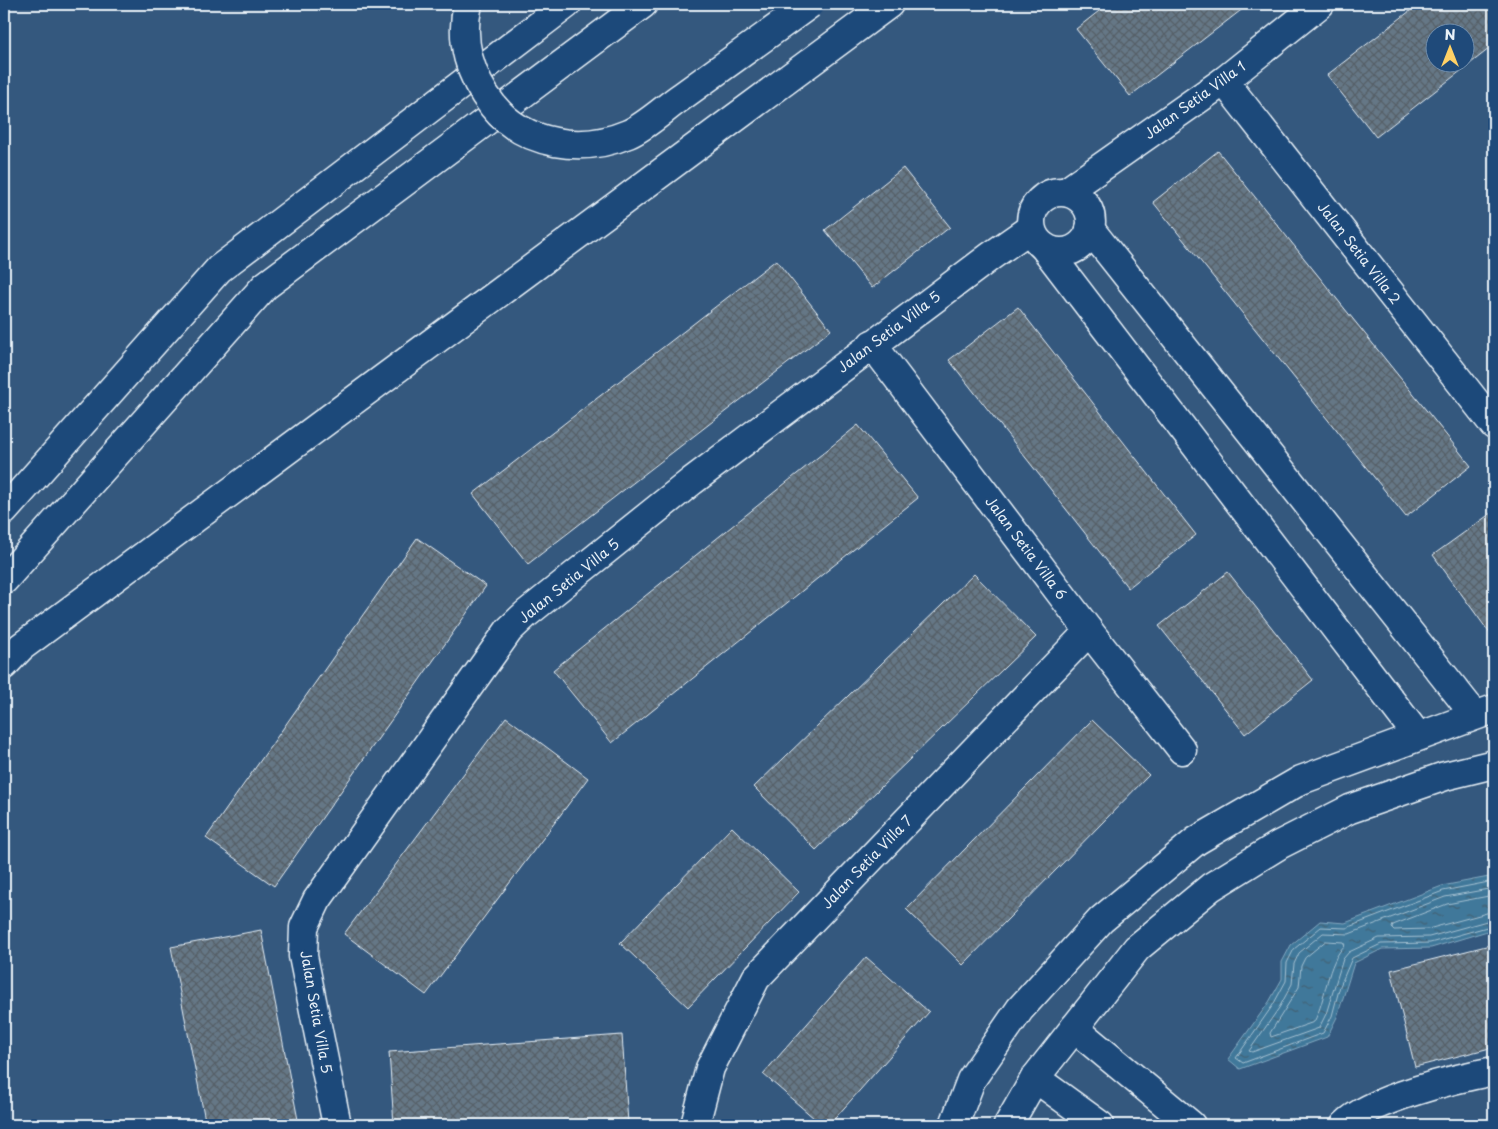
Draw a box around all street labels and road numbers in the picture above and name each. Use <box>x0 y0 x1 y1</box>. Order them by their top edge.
street label: Jalan Setia Villa 1 <box>1140 55 1250 144</box>
street label: Jalan Setia Villa 2 <box>1313 197 1406 308</box>
street label: Jalan Setia Villa 5 <box>833 286 945 377</box>
street label: Jalan Setia Villa 6 <box>981 492 1072 604</box>
street label: Jalan Setia Villa 5 <box>514 533 624 628</box>
street label: Jalan Setia Villa 7 <box>816 810 917 913</box>
street label: Jalan Setia Villa 5 <box>295 949 338 1075</box>

